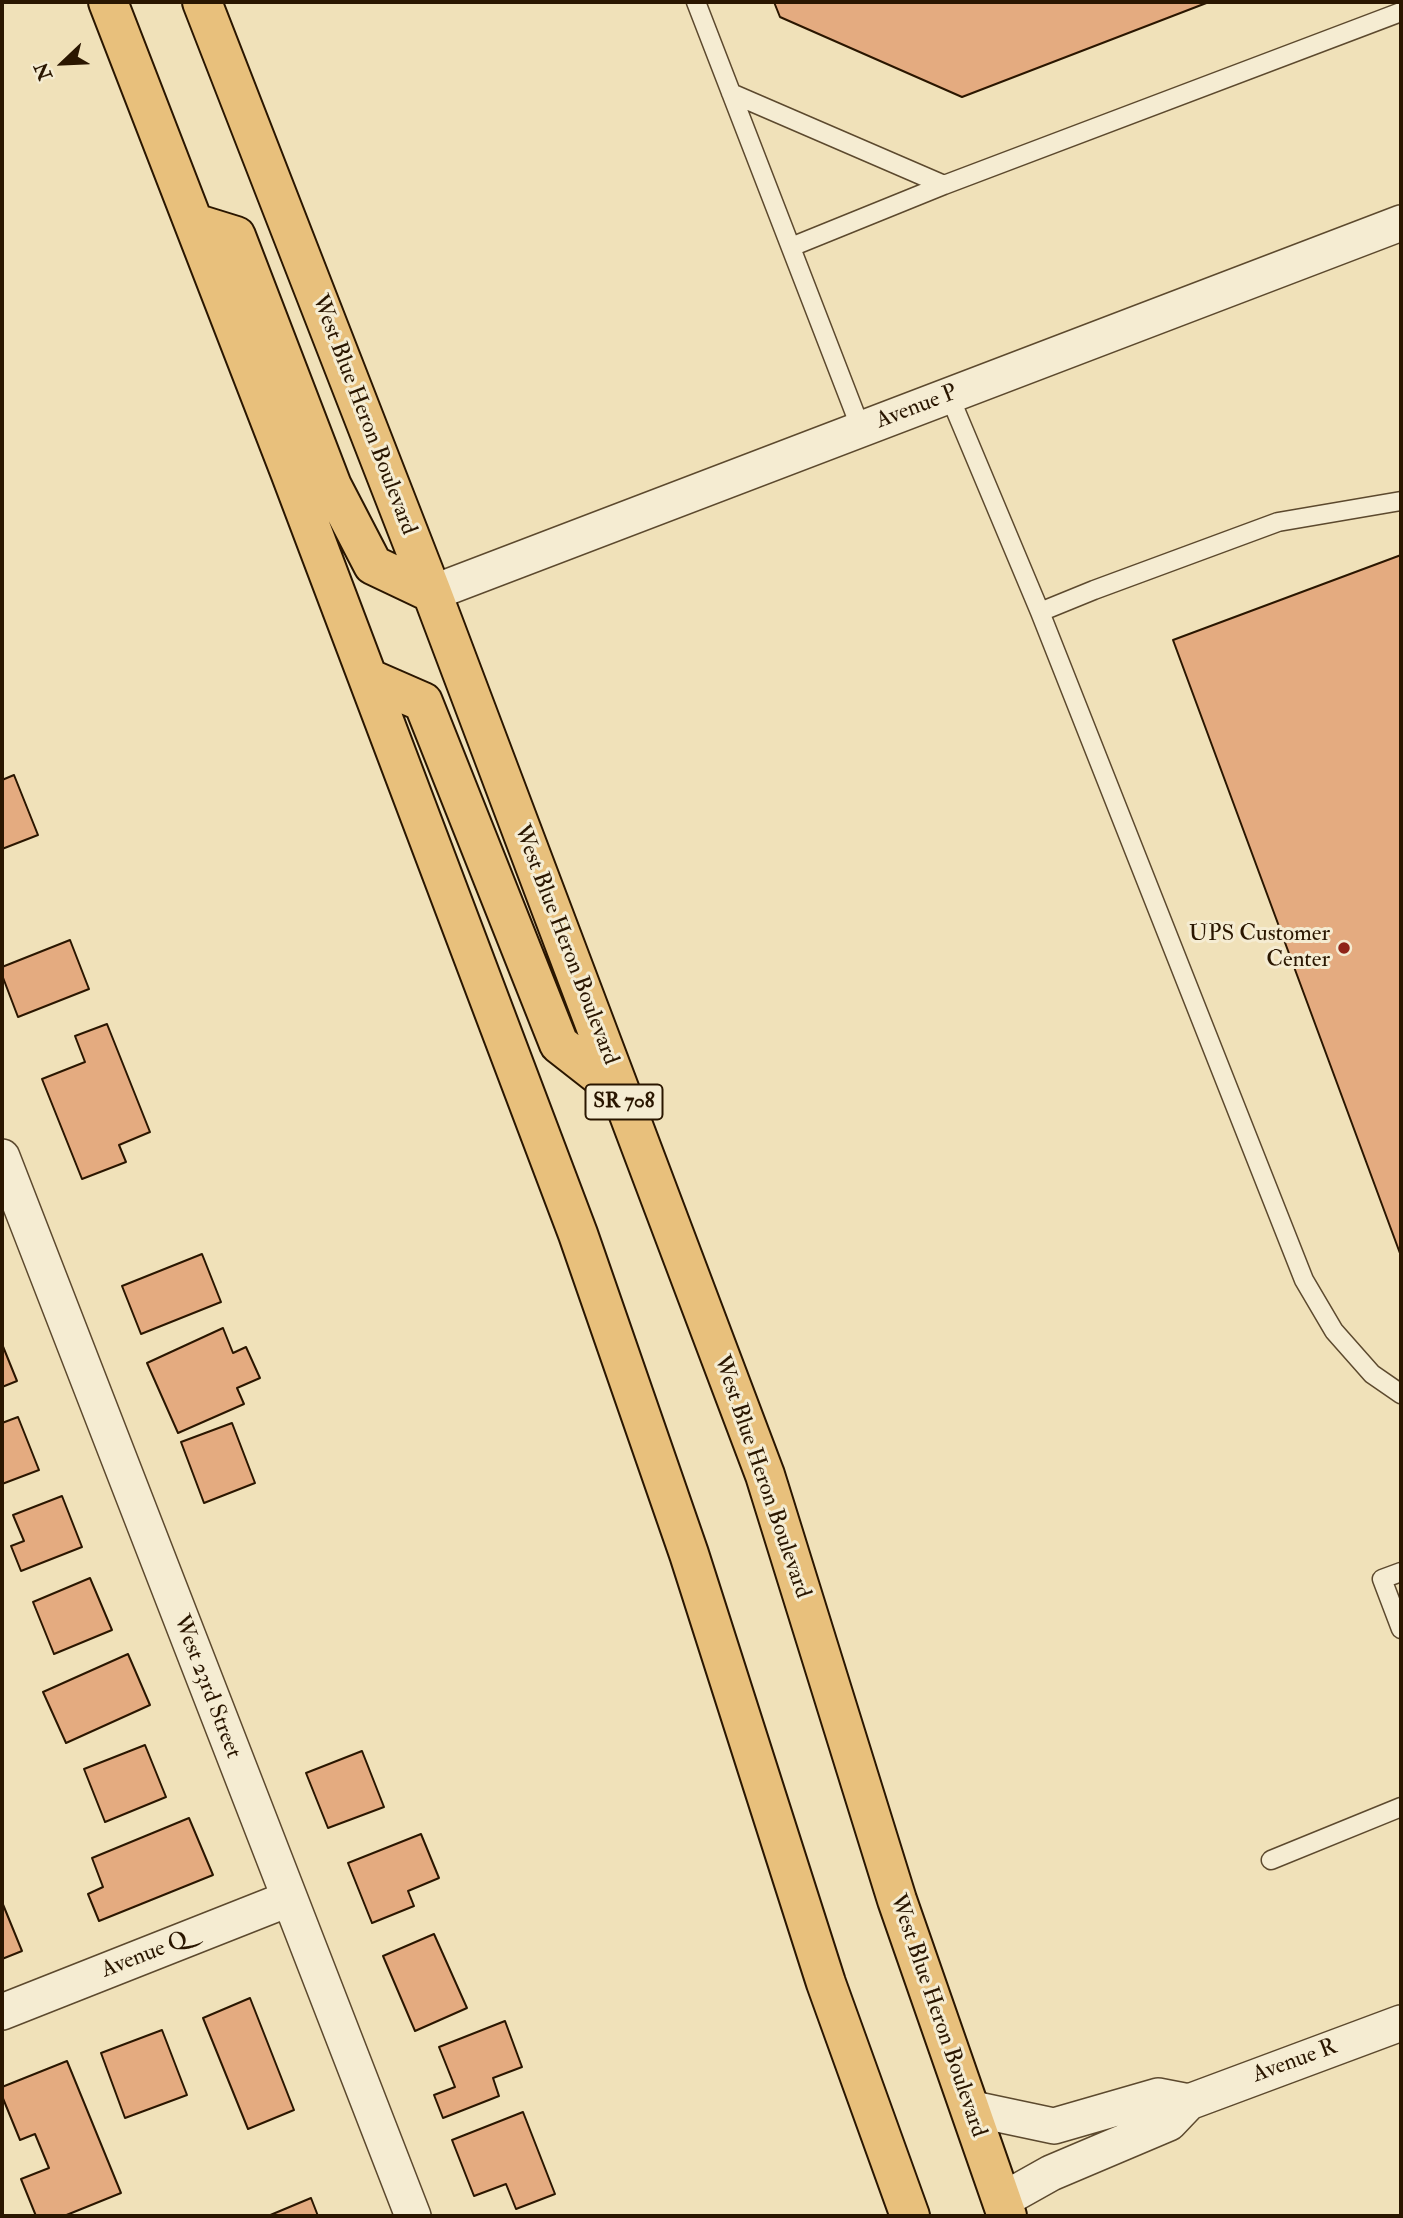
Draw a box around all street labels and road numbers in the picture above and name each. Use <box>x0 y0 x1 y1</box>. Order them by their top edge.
street label: West Blue Heron Boulevard <box>304 291 422 539</box>
street label: Avenue P <box>872 380 962 436</box>
street label: West Blue Heron Boulevard <box>506 821 624 1069</box>
road number: SR 708 <box>586 1084 662 1120</box>
street label: West Blue Heron Boulevard <box>706 1352 816 1602</box>
street label: West 23rd Street <box>166 1611 246 1763</box>
street label: West Blue Heron Boulevard <box>882 1891 992 2141</box>
street label: Avenue Q <box>98 1927 192 1985</box>
street label: Avenue R <box>1249 2034 1341 2090</box>

